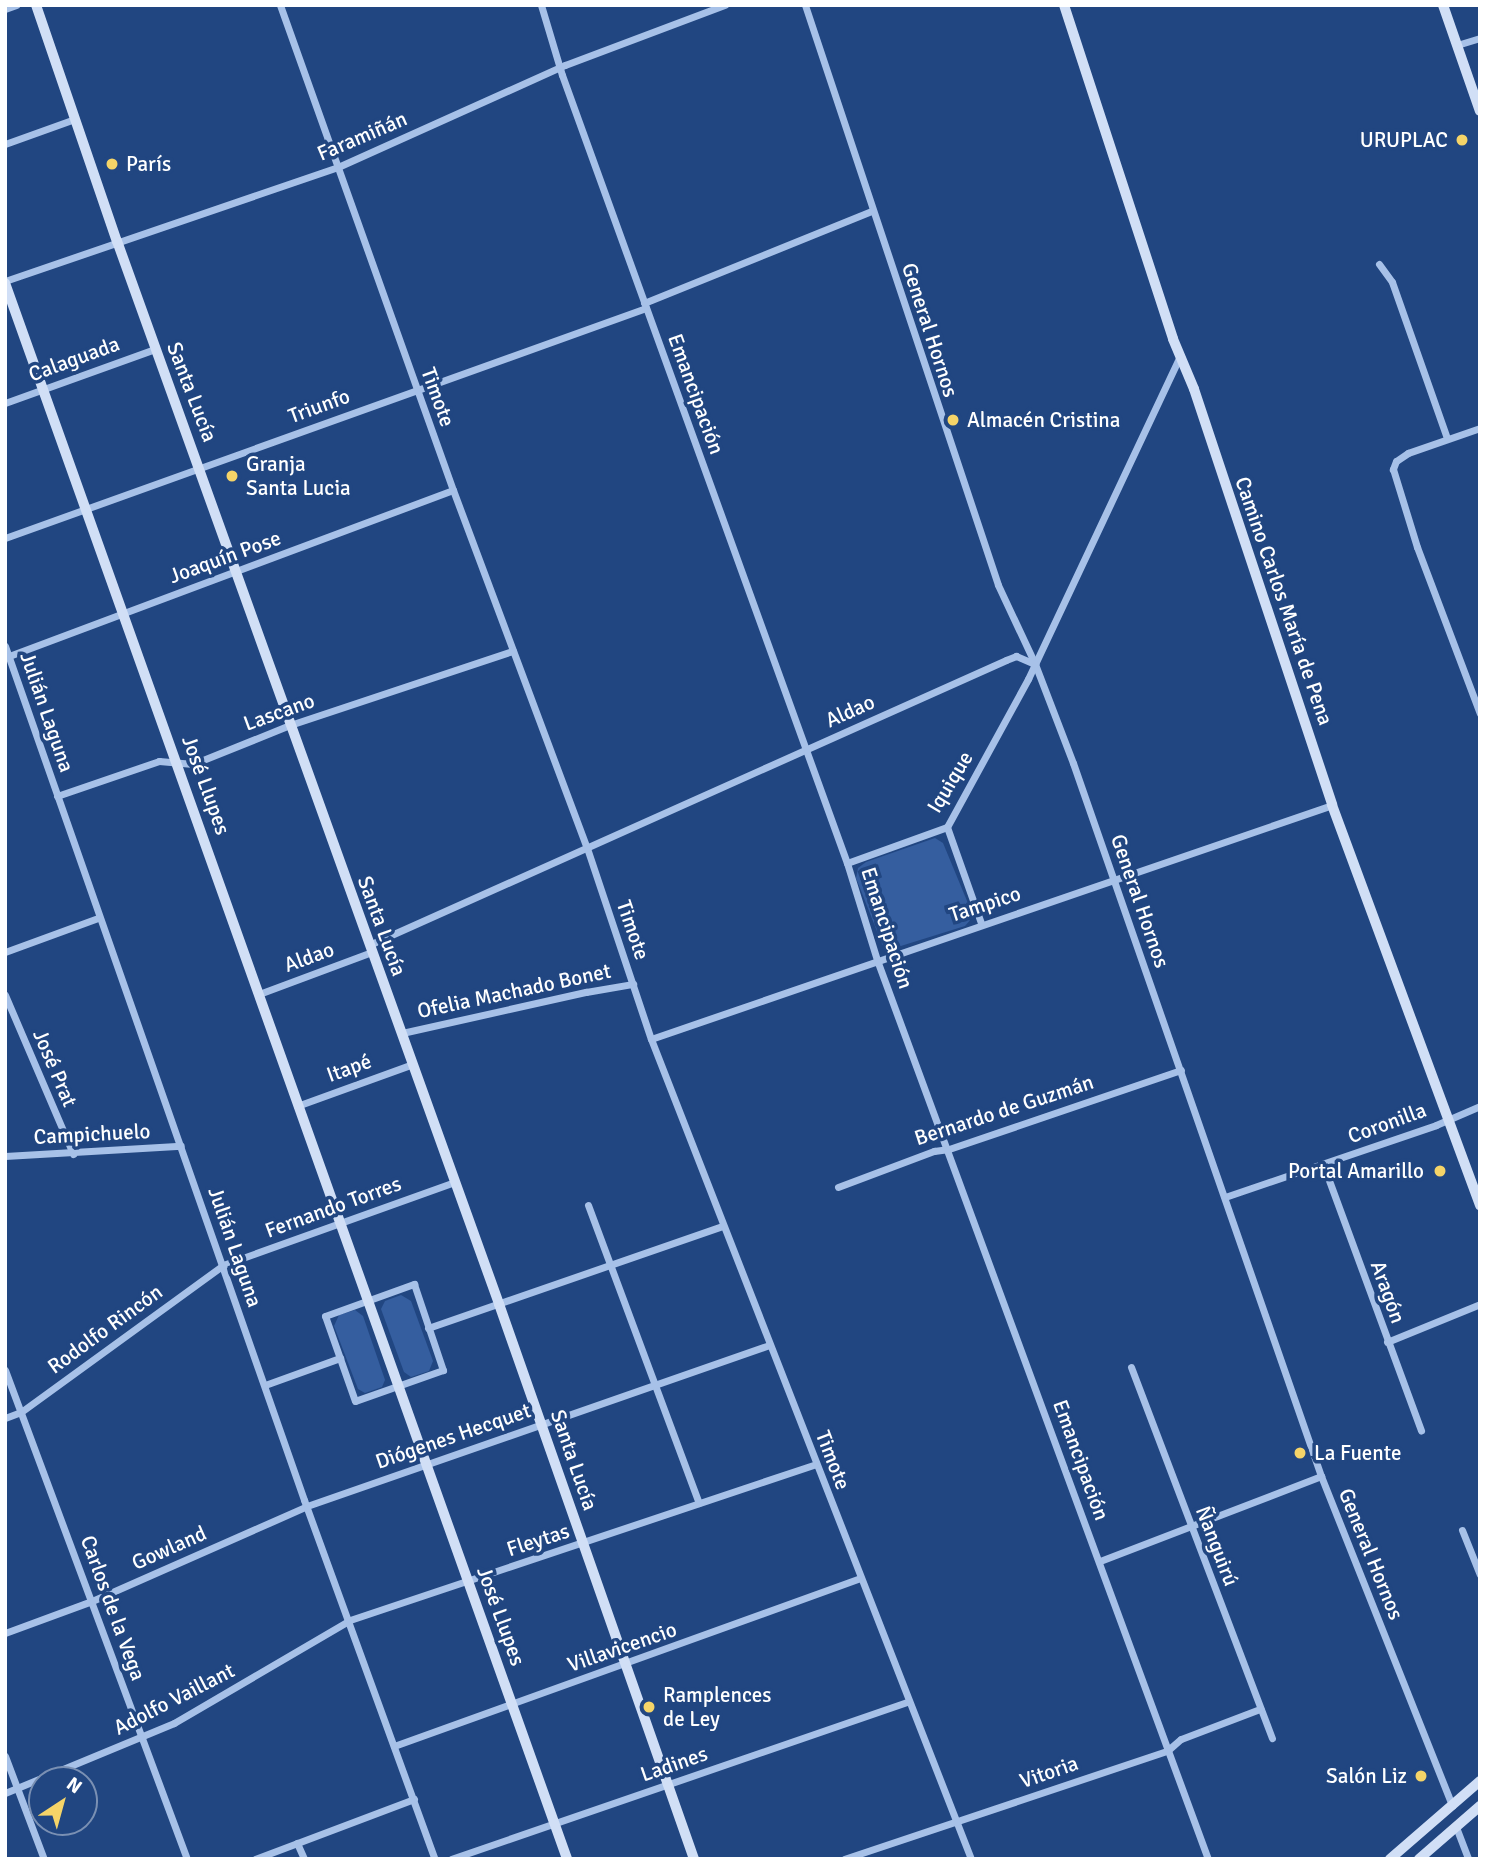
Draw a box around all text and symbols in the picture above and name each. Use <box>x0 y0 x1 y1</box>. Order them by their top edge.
street label: Faramiñán <box>313 106 411 166</box>
place label: URUPLAC <box>1360 127 1448 153</box>
marker: URUPLAC <box>1454 132 1470 148</box>
place label: París <box>126 151 171 177</box>
marker: París <box>104 156 120 172</box>
street label: General Hornos <box>896 260 964 400</box>
street label: Emancipación <box>663 330 729 458</box>
street label: Calaguada <box>25 331 123 387</box>
street label: Santa Lucía <box>161 339 223 445</box>
street label: Timote <box>416 364 460 430</box>
street label: Triunfo <box>285 383 353 429</box>
place label: Almacén Cristina <box>967 407 1120 433</box>
marker: Almacén Cristina <box>945 412 961 428</box>
place label: Granja Santa Lucia <box>246 451 351 501</box>
marker: Granja Santa Lucia <box>224 468 240 484</box>
street label: Camino Carlos María de Pena <box>1230 473 1338 729</box>
street label: Joaquín Pose <box>166 525 284 589</box>
street label: Julián Laguna <box>15 649 79 775</box>
street label: Lascano <box>240 688 318 736</box>
street label: Aldao <box>821 689 879 733</box>
street label: José Llupes <box>176 732 236 838</box>
street label: Iquique <box>922 747 978 817</box>
street label: General Hornos <box>1105 831 1175 971</box>
street label: Emancipación <box>855 864 919 992</box>
street label: Santa Lucía <box>352 872 412 980</box>
street label: Tampico <box>946 881 1024 927</box>
street label: Timote <box>611 897 655 963</box>
street label: Aldao <box>281 936 337 978</box>
street label: Ofelia Machado Bonet <box>415 958 613 1024</box>
street label: José Prat <box>27 1026 83 1110</box>
street label: Itapé <box>323 1048 375 1088</box>
street label: Bernardo de Guzmán <box>911 1069 1097 1151</box>
street label: Coronilla <box>1344 1097 1430 1149</box>
street label: Campichuelo <box>33 1118 151 1150</box>
place label: Portal Amarillo <box>1288 1158 1424 1184</box>
marker: Portal Amarillo <box>1430 1161 1450 1181</box>
street label: Fernando Torres <box>261 1171 405 1243</box>
street label: Julián Laguna <box>203 1184 267 1310</box>
street label: Aragón <box>1365 1257 1411 1327</box>
street label: Rodolfo Rincón <box>43 1279 167 1379</box>
street label: Emancipación <box>1048 1396 1114 1524</box>
street label: Diógenes Hecquet <box>372 1398 534 1474</box>
street label: Santa Lucía <box>545 1406 603 1514</box>
street label: Timote <box>810 1427 856 1493</box>
place label: La Fuente <box>1314 1440 1401 1466</box>
marker: La Fuente <box>1292 1445 1308 1461</box>
street label: General Hornos <box>1333 1485 1409 1623</box>
street label: Ñanguirú <box>1190 1502 1244 1590</box>
street label: Fleytas <box>503 1518 573 1562</box>
street label: Gowland <box>128 1520 210 1576</box>
street label: Carlos de la Vega <box>75 1532 151 1684</box>
street label: José Llupes <box>471 1563 531 1669</box>
street label: Villavicencio <box>564 1617 680 1677</box>
street label: Adolfo Vaillant <box>109 1658 239 1740</box>
place label: Ramplences de Ley <box>663 1682 771 1732</box>
marker: Ramplences de Ley <box>641 1699 657 1715</box>
street label: Ladines <box>637 1741 711 1787</box>
street label: Vitoria <box>1016 1750 1082 1794</box>
place label: Salón Liz <box>1326 1763 1407 1789</box>
north arrow <box>28 1766 98 1836</box>
marker: Salón Liz <box>1413 1768 1429 1784</box>
text: N <box>62 1772 87 1799</box>

